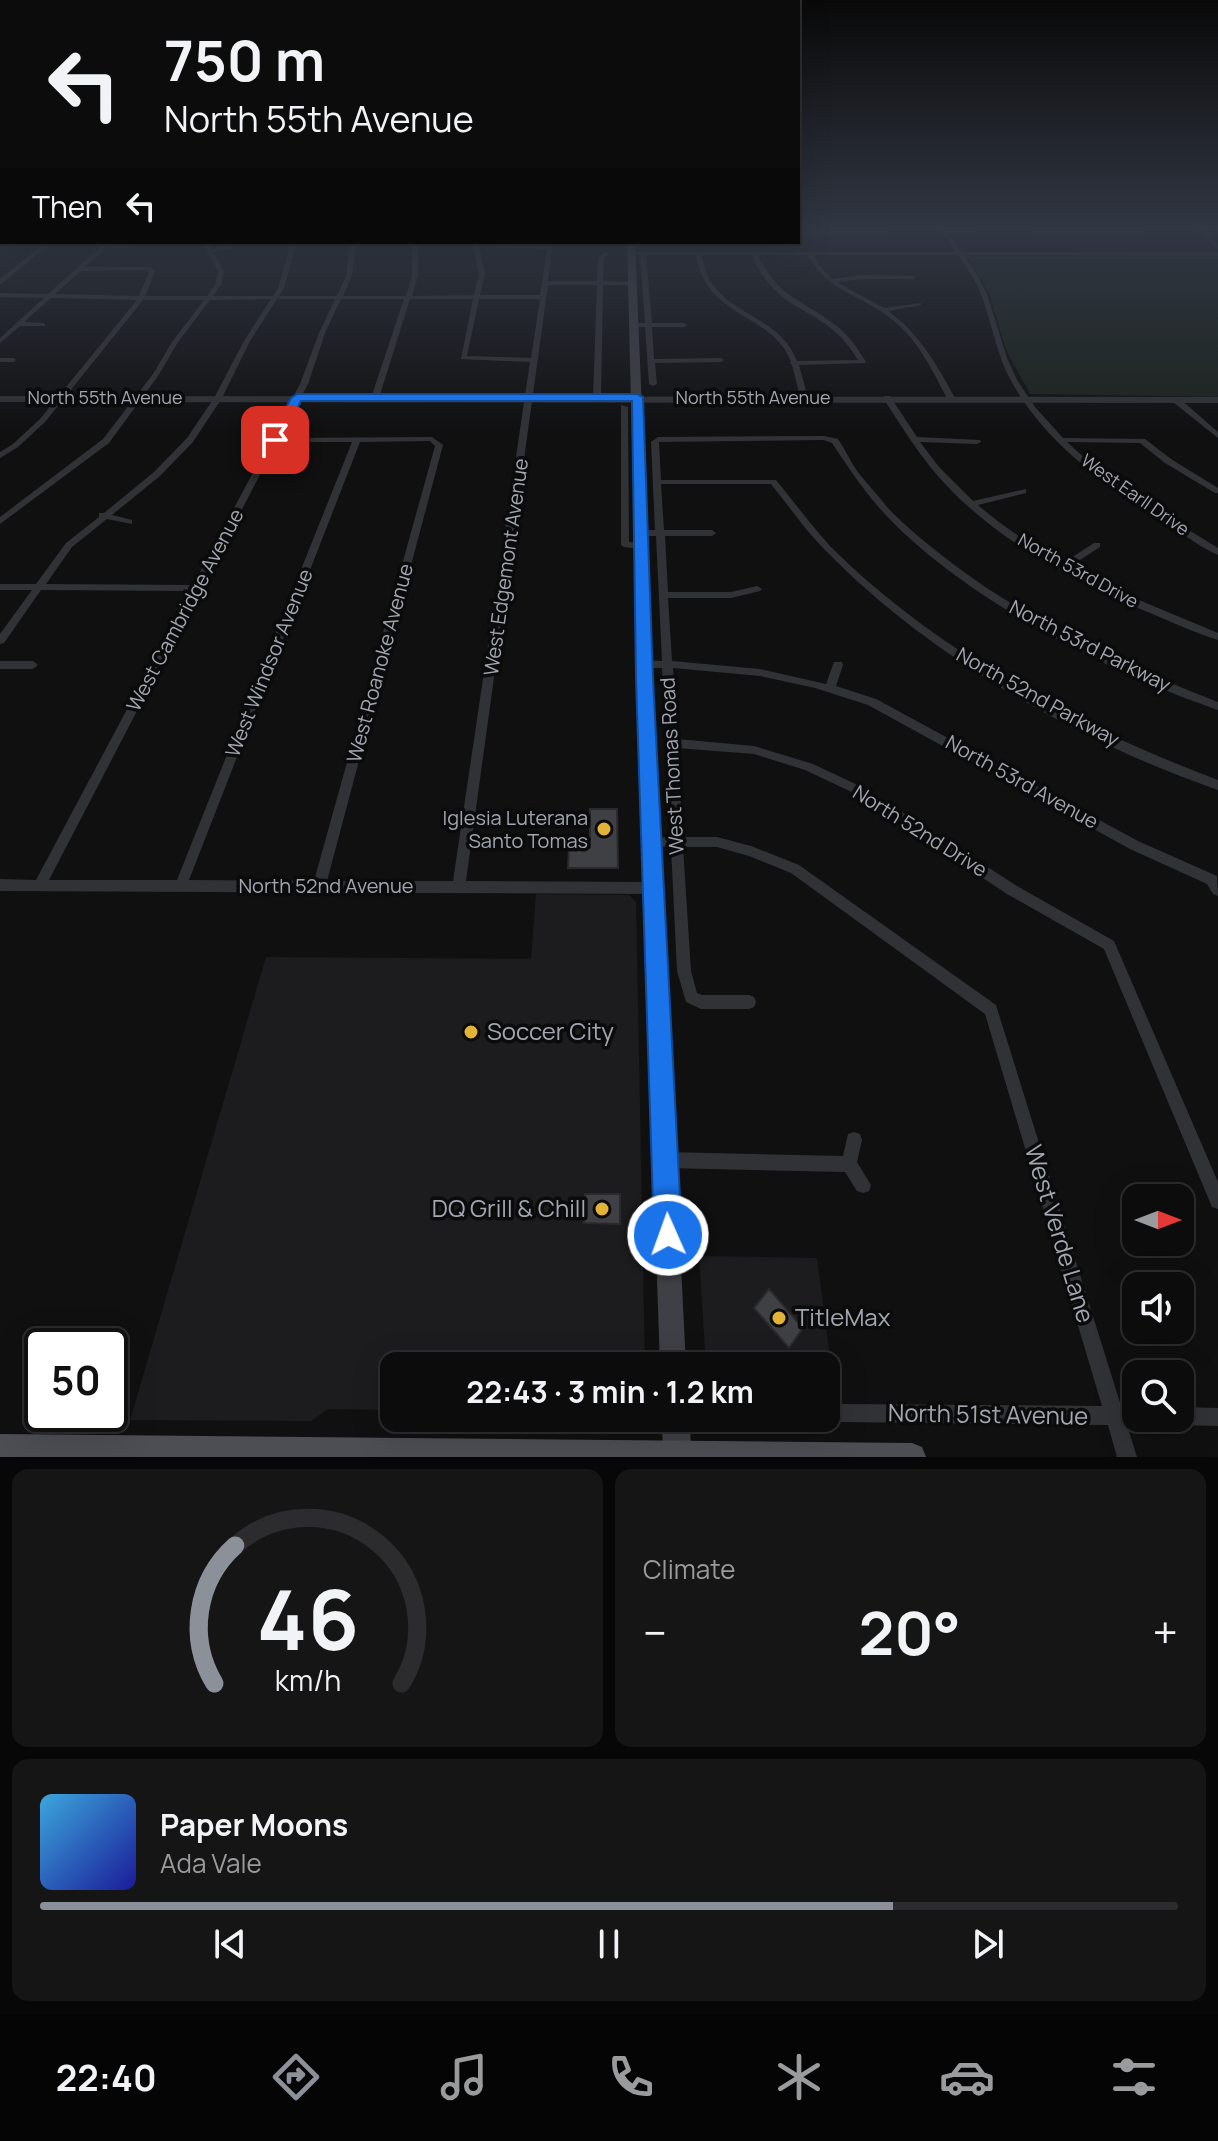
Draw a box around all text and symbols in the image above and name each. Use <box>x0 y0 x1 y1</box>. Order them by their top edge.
text: 750 m <box>164 21 325 98</box>
icon: left <box>32 32 136 136</box>
text: North 55th Avenue <box>164 94 474 143</box>
icon: left <box>119 184 163 228</box>
text: Then <box>32 186 103 227</box>
street label: North 55th Avenue <box>28 385 182 409</box>
street label: North 55th Avenue <box>676 385 830 409</box>
pin <box>241 406 309 474</box>
icon: arrive <box>253 418 297 462</box>
street label: West Earll Drive <box>1077 448 1195 541</box>
street label: West Edgemont Avenue <box>477 456 534 677</box>
street label: West Cambridge Avenue <box>120 504 249 716</box>
street label: North 53rd Drive <box>1014 527 1143 613</box>
street label: West Roanoke Avenue <box>340 560 419 765</box>
street label: West Windsor Avenue <box>218 565 319 761</box>
street label: North 53rd Parkway <box>1005 593 1176 698</box>
street label: North 52nd Parkway <box>952 641 1125 753</box>
street label: West Thomas Road <box>653 677 690 855</box>
street label: North 53rd Avenue <box>941 728 1103 835</box>
street label: North 52nd Drive <box>848 778 992 883</box>
place label: Iglesia Luterana Santo Tomas <box>443 804 588 854</box>
marker: Iglesia Luterana Santo Tomas <box>595 820 613 838</box>
street label: North 52nd Avenue <box>238 872 414 899</box>
place label: Soccer City <box>487 1014 614 1047</box>
marker: Soccer City <box>462 1023 480 1041</box>
street label: West Verde Lane <box>1018 1141 1103 1327</box>
north arrow <box>1122 1184 1194 1256</box>
map controls <box>1122 1184 1194 1432</box>
place label: DQ Grill & Chill <box>432 1191 586 1224</box>
position arrow <box>626 1193 710 1277</box>
marker: DQ Grill & Chill <box>593 1200 611 1218</box>
button: sound <box>1122 1272 1194 1344</box>
place label: TitleMax <box>795 1300 891 1333</box>
marker: TitleMax <box>770 1309 788 1327</box>
speed limit sign: 50 <box>24 1328 128 1432</box>
button: search <box>1122 1360 1194 1432</box>
text: 22:43 · 3 min · 1.2 km <box>466 1371 754 1412</box>
street label: North 51st Avenue <box>888 1395 1088 1432</box>
text: Climate <box>643 1551 735 1587</box>
text: 46 <box>256 1561 359 1675</box>
text: 20° <box>859 1591 961 1673</box>
text: − <box>643 1602 667 1662</box>
text: + <box>1153 1602 1178 1662</box>
text: km/h <box>274 1661 341 1700</box>
text: Paper Moons <box>160 1804 348 1845</box>
text: Ada Vale <box>160 1845 262 1881</box>
icon: previous <box>208 1922 252 1966</box>
icon: pause <box>587 1922 631 1966</box>
icon: next <box>966 1922 1010 1966</box>
icon: directions <box>268 2049 324 2105</box>
icon: music <box>436 2049 492 2105</box>
icon: phone <box>603 2049 659 2105</box>
icon: climate <box>771 2049 827 2105</box>
icon: car <box>939 2049 995 2105</box>
icon: filters <box>1106 2049 1162 2105</box>
text: 22:40 <box>56 2053 157 2102</box>

